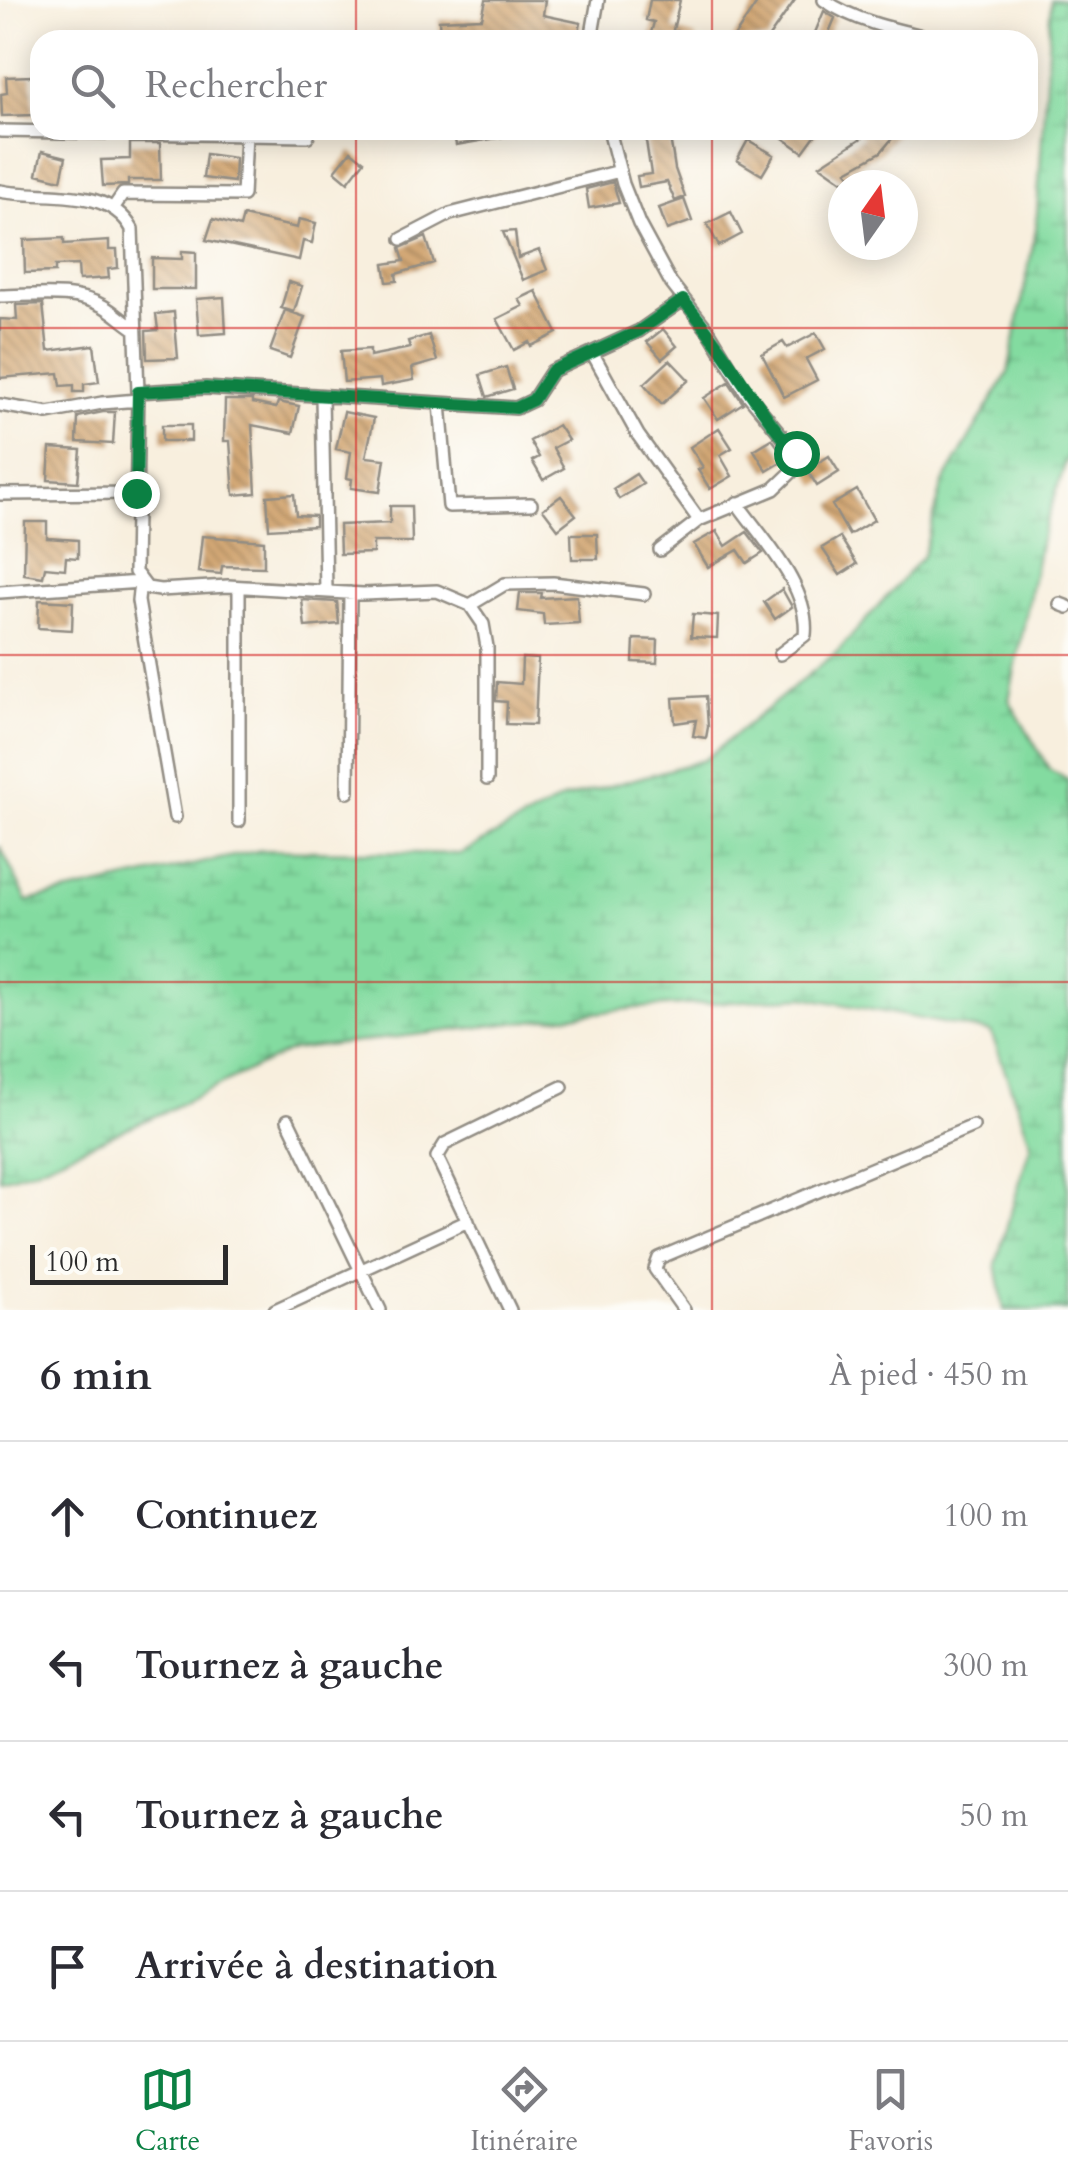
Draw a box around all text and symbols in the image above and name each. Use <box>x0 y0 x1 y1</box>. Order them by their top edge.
search box <box>30 30 1038 140</box>
icon: search <box>65 58 120 113</box>
text: Rechercher <box>145 59 327 111</box>
north arrow <box>828 170 918 260</box>
route start <box>774 431 820 477</box>
route end <box>114 471 160 517</box>
scale bar <box>30 1240 228 1284</box>
text: 100 m <box>45 1243 119 1281</box>
text: 6 min <box>40 1347 152 1404</box>
text: À pied · 450 m <box>829 1353 1028 1397</box>
icon: ahead <box>40 1489 95 1544</box>
text: Continuez <box>135 1490 318 1542</box>
text: 100 m <box>943 1494 1028 1538</box>
icon: left <box>40 1639 95 1694</box>
text: Tournez à gauche <box>135 1640 444 1692</box>
text: 300 m <box>943 1644 1028 1688</box>
icon: left <box>40 1789 95 1844</box>
text: Tournez à gauche <box>135 1790 444 1842</box>
text: 50 m <box>960 1794 1028 1838</box>
icon: arrive <box>40 1939 95 1994</box>
text: Arrivée à destination <box>135 1940 497 1992</box>
tab: Carte <box>135 2062 200 2160</box>
tab: Itinéraire <box>470 2062 578 2160</box>
tab: Favoris <box>848 2062 933 2160</box>

